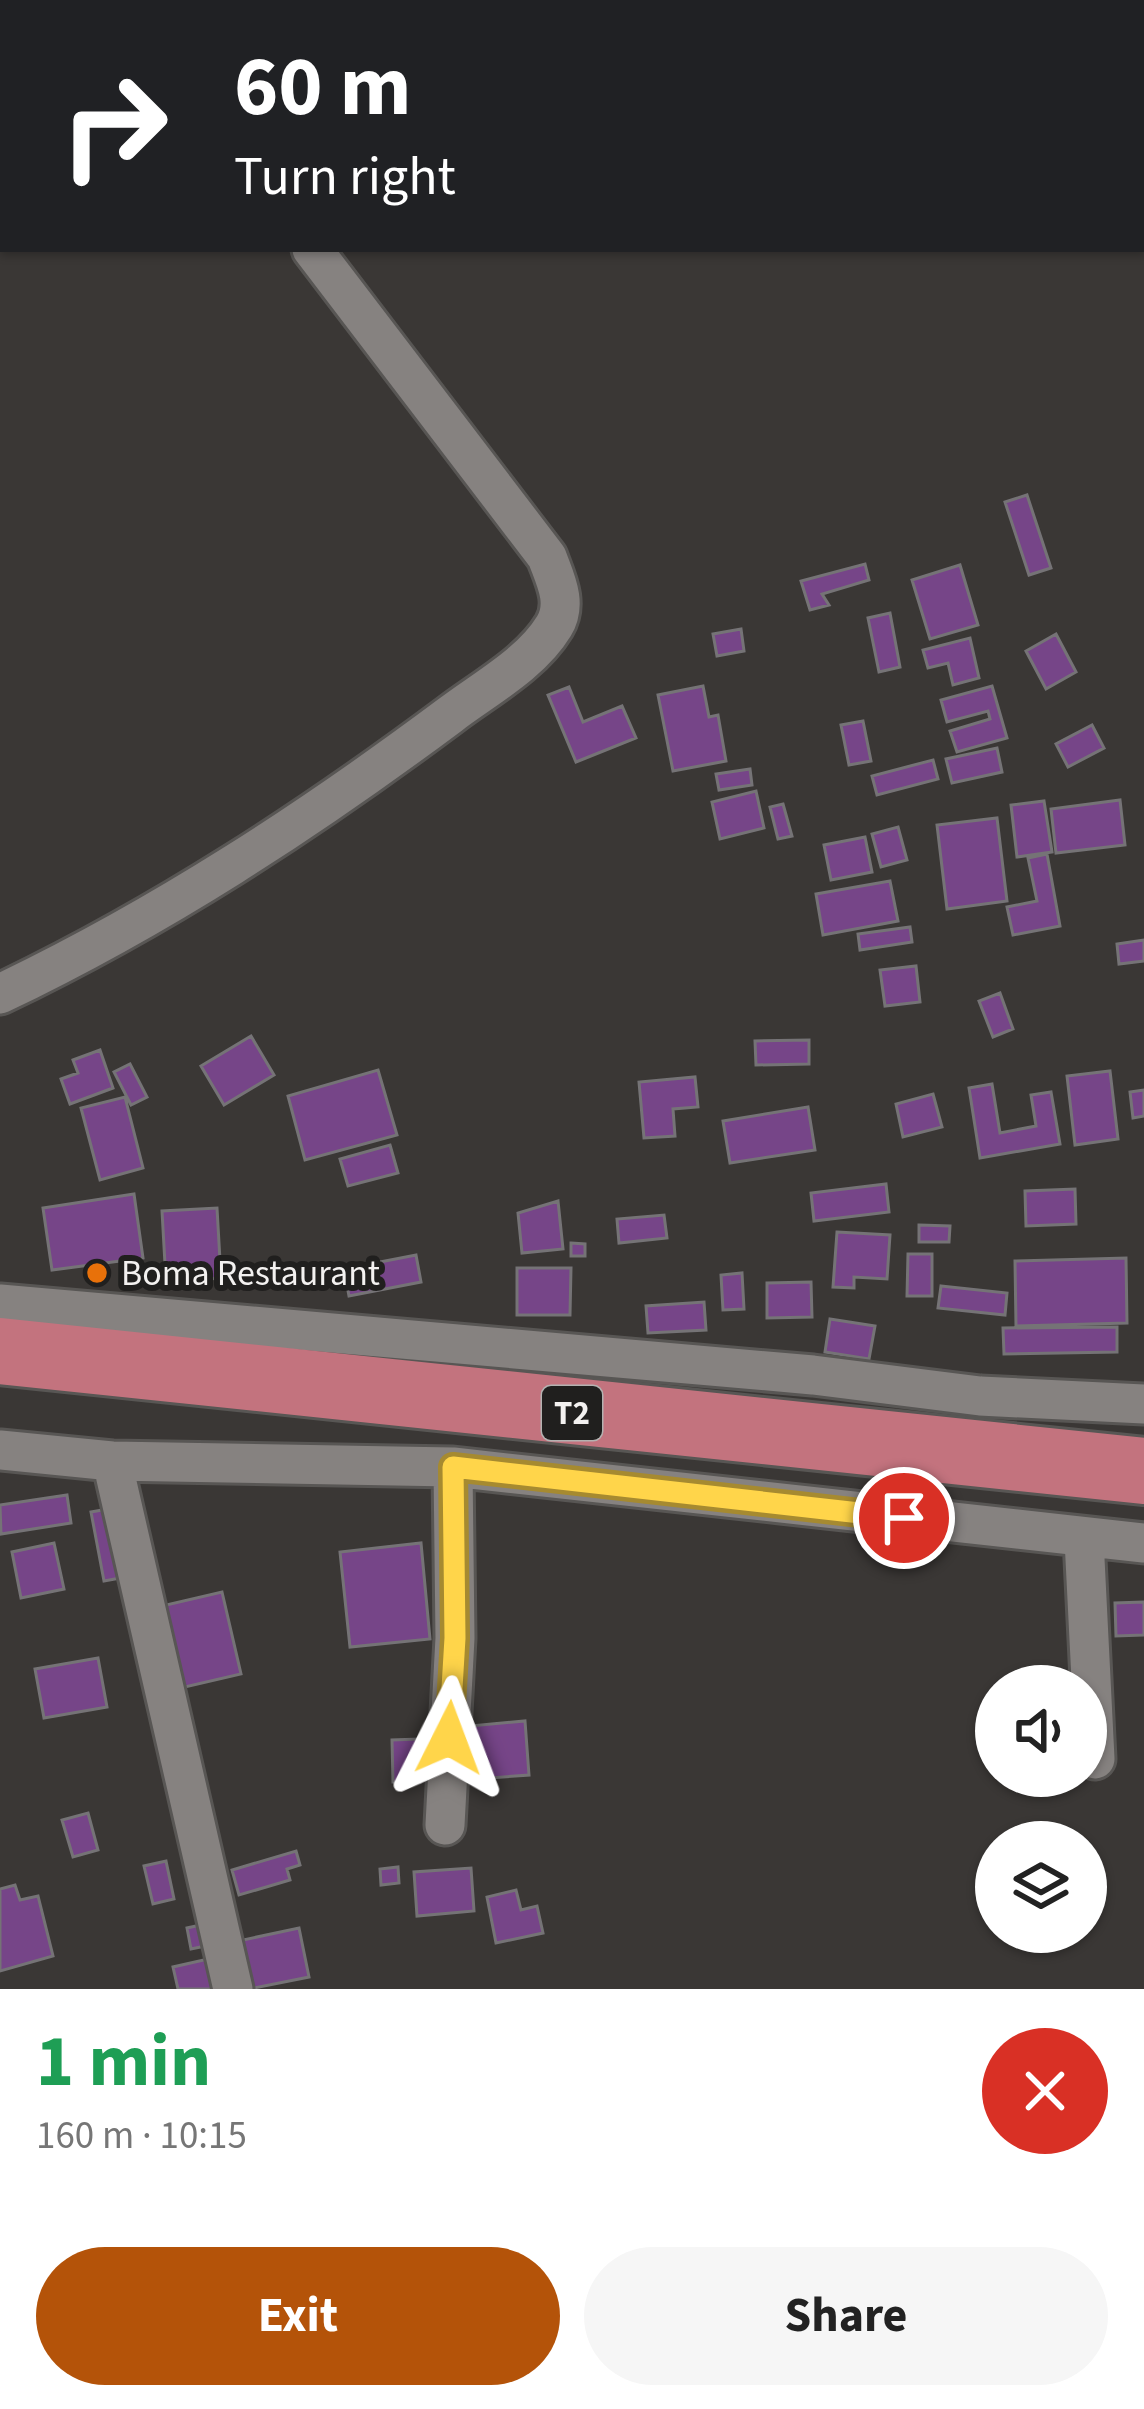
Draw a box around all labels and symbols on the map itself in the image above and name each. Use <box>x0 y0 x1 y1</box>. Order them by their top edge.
place label: Boma Restaurant <box>121 1248 380 1299</box>
marker: Boma Restaurant <box>84 1260 110 1286</box>
road number: T2 <box>542 1386 602 1440</box>
pin <box>853 1467 955 1569</box>
position arrow <box>386 1675 512 1801</box>

